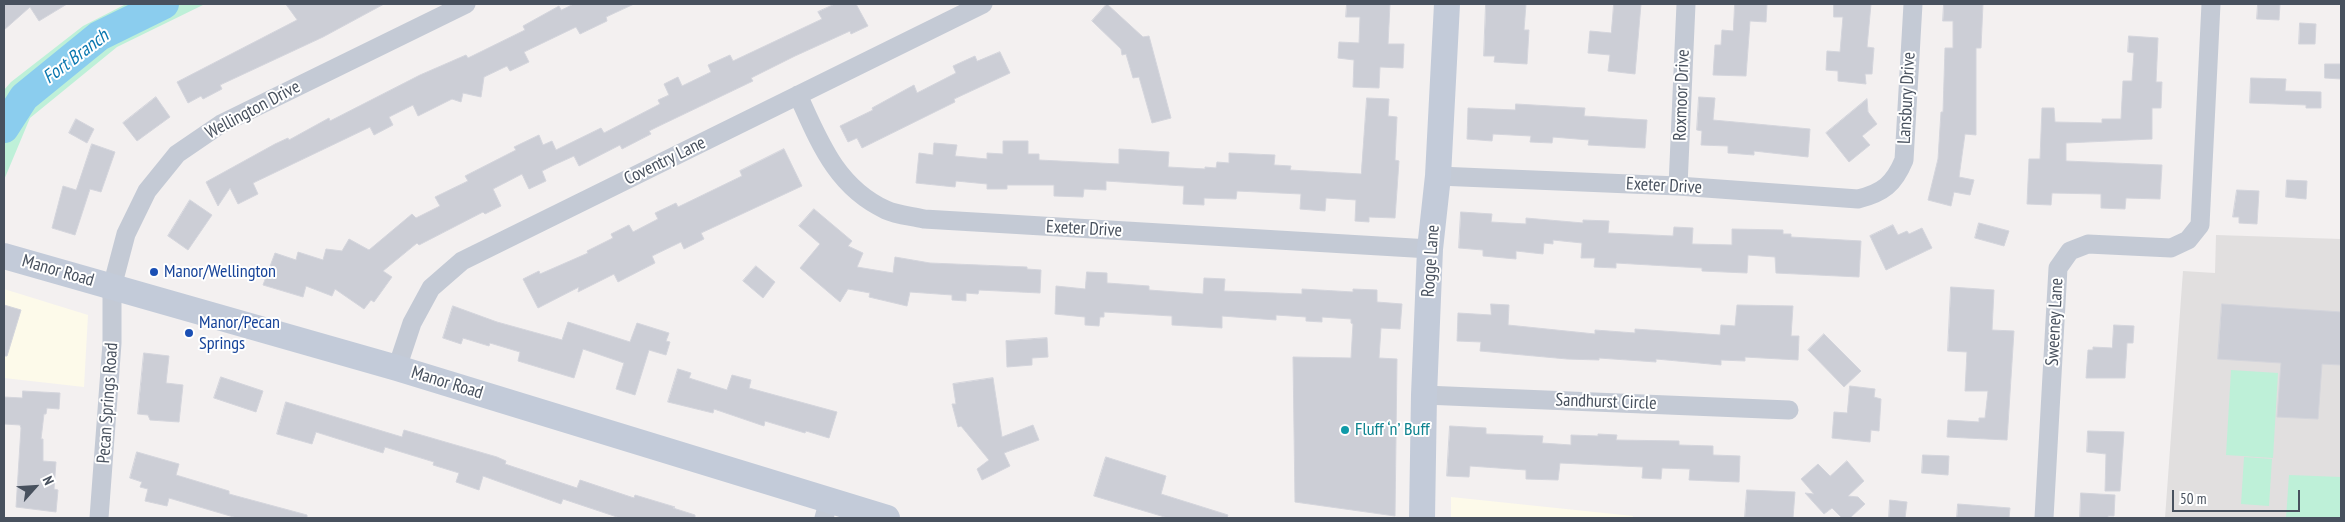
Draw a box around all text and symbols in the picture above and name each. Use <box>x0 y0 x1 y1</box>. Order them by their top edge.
water label: Fort Branch <box>39 25 113 89</box>
street label: Roxmoor Drive <box>1670 49 1694 141</box>
street label: Lansbury Drive <box>1894 51 1920 145</box>
street label: Wellington Drive <box>202 76 304 144</box>
street label: Coventry Lane <box>621 132 709 190</box>
street label: Exeter Drive <box>1626 173 1702 199</box>
street label: Exeter Drive <box>1046 216 1122 242</box>
street label: Rogge Lane <box>1418 224 1444 298</box>
street label: Manor Road <box>20 250 96 292</box>
place label: Manor/Wellington <box>164 261 276 283</box>
marker: Manor/Wellington <box>148 266 160 278</box>
street label: Sweeney Lane <box>2042 277 2068 367</box>
place label: Manor/Pecan Springs <box>199 312 280 354</box>
marker: Manor/Pecan Springs <box>183 327 195 339</box>
street label: Pecan Springs Road <box>93 342 123 464</box>
street label: Manor Road <box>409 362 485 404</box>
street label: Sandhurst Circle <box>1555 389 1657 415</box>
place label: Fluff ‘n’ Buff <box>1355 419 1430 441</box>
marker: Fluff ‘n’ Buff <box>1339 424 1351 436</box>
north arrow <box>10 462 60 512</box>
text: N <box>39 473 58 488</box>
scale bar <box>2175 480 2302 512</box>
text: 50 m <box>2180 489 2206 508</box>

